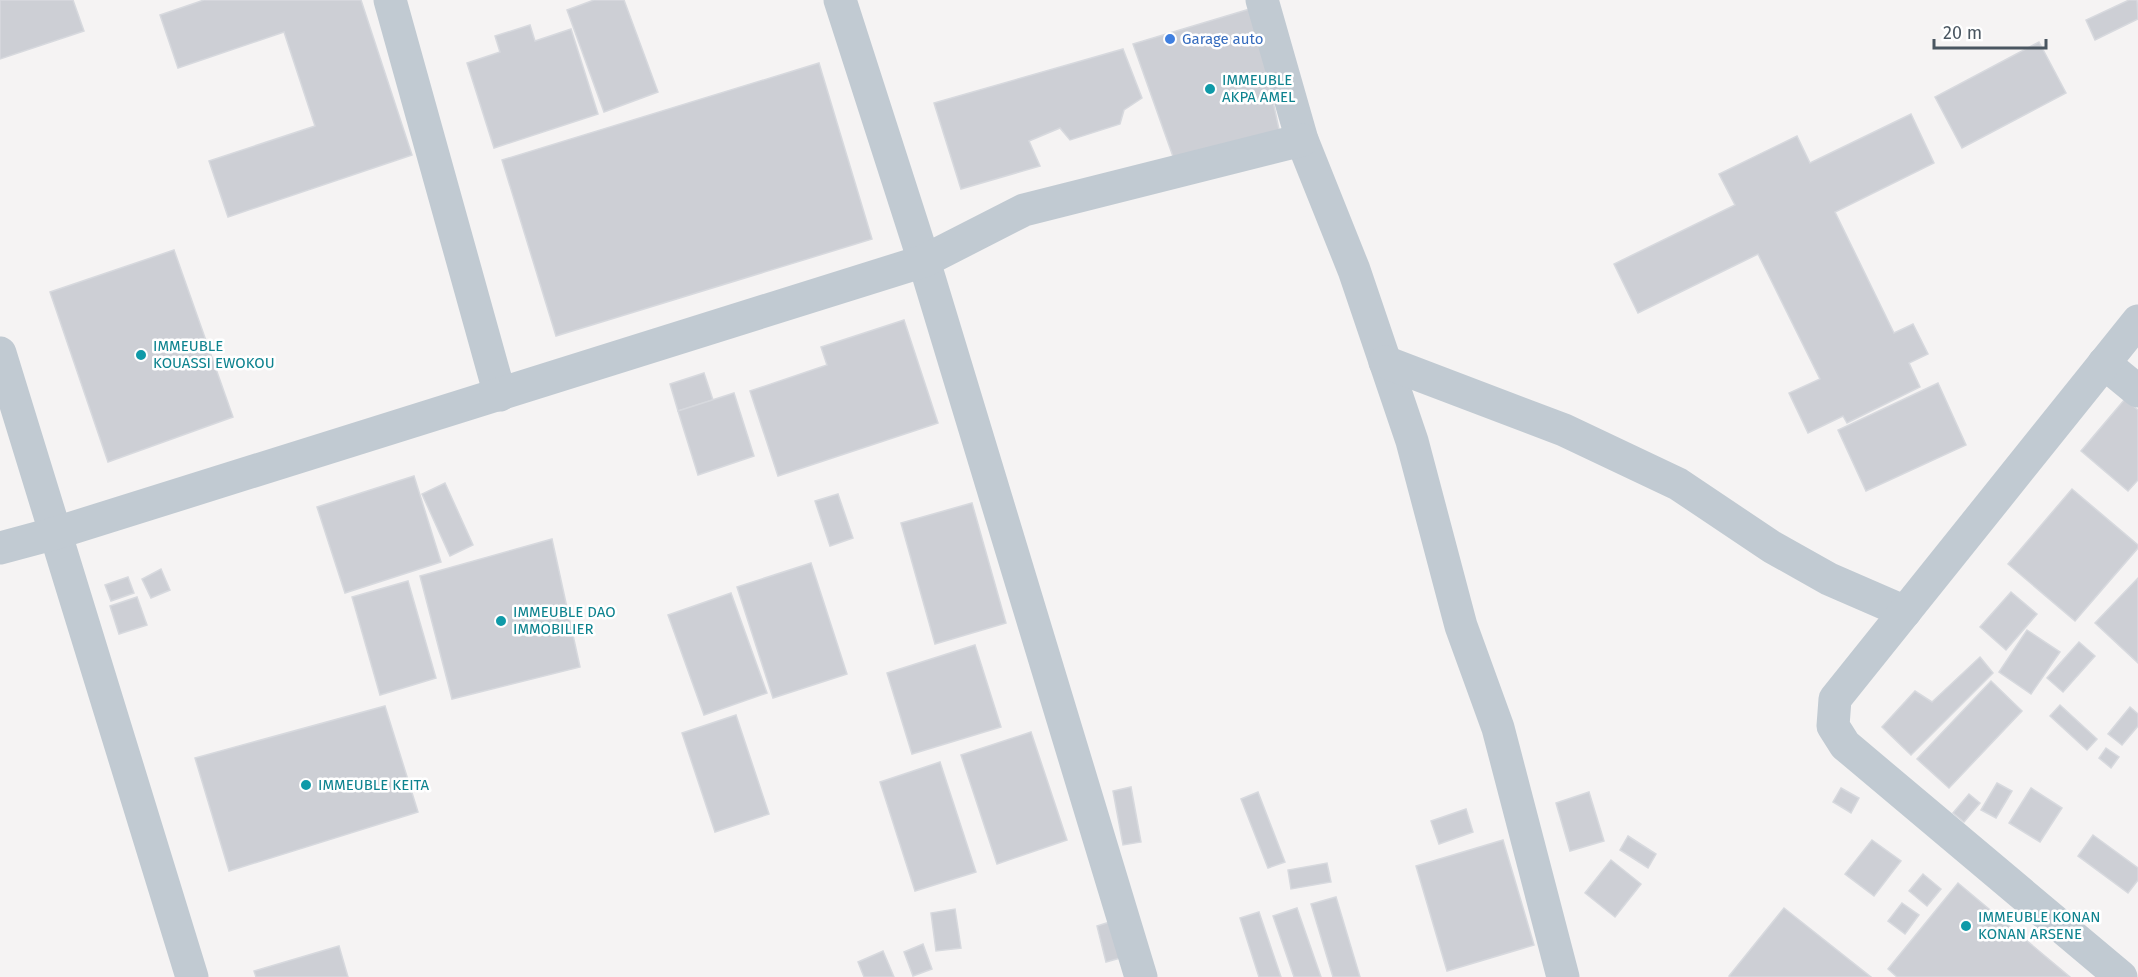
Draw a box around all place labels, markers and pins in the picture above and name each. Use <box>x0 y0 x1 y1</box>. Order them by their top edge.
place label: Garage auto <box>1182 30 1263 48</box>
marker: Garage auto <box>1163 32 1177 46</box>
place label: IMMEUBLE AKPA AMEL <box>1222 71 1296 106</box>
marker: IMMEUBLE AKPA AMEL <box>1203 82 1217 96</box>
place label: IMMEUBLE KOUASSI EWOKOU <box>153 337 275 372</box>
marker: IMMEUBLE KOUASSI EWOKOU <box>134 348 148 362</box>
place label: IMMEUBLE DAO IMMOBILIER <box>513 603 616 638</box>
marker: IMMEUBLE DAO IMMOBILIER <box>494 614 508 628</box>
place label: IMMEUBLE KEITA <box>318 776 430 794</box>
marker: IMMEUBLE KEITA <box>299 778 313 792</box>
place label: IMMEUBLE KONAN KONAN ARSENE <box>1978 908 2100 943</box>
marker: IMMEUBLE KONAN KONAN ARSENE <box>1959 919 1973 933</box>

